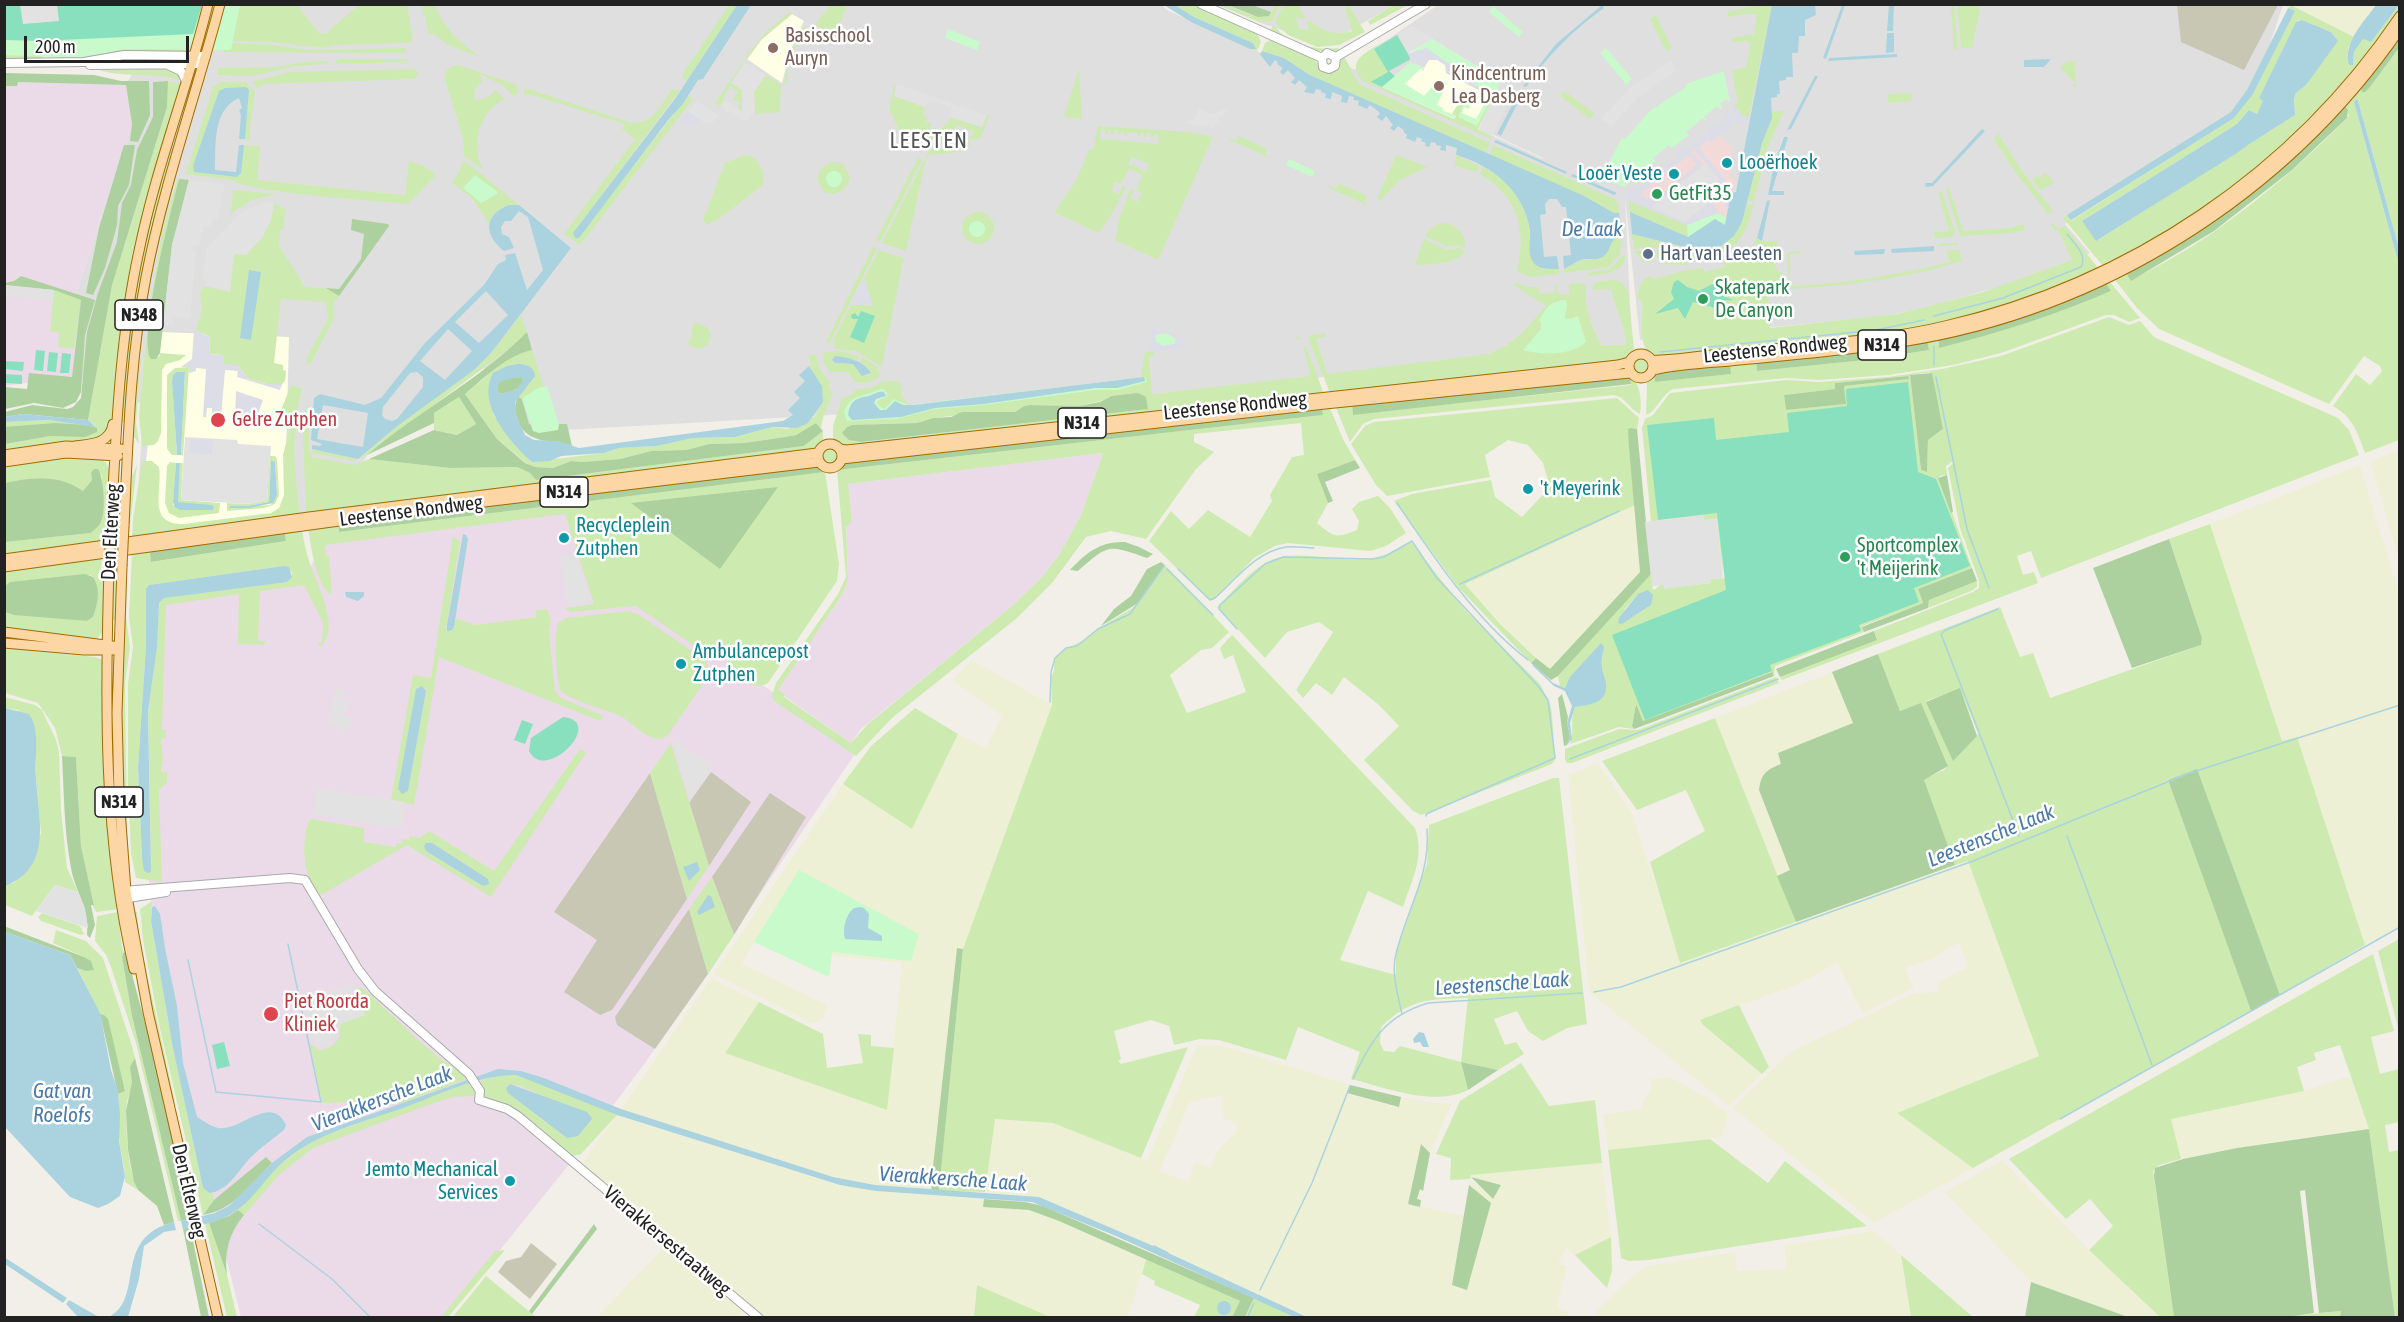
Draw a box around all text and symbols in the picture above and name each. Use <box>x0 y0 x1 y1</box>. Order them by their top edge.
scale bar <box>27 24 192 62</box>
place label: Basisschool Auryn <box>785 24 871 71</box>
text: 200 m <box>35 36 76 57</box>
marker: Basisschool Auryn <box>766 41 780 55</box>
place label: Kindcentrum Lea Dasberg <box>1451 62 1546 109</box>
marker: Kindcentrum Lea Dasberg <box>1432 79 1446 93</box>
district label: LEESTEN <box>889 128 969 154</box>
place label: Looërhoek <box>1739 151 1817 175</box>
marker: Looërhoek <box>1720 156 1734 170</box>
place label: Looër Veste <box>1578 162 1662 186</box>
marker: Looër Veste <box>1667 167 1681 181</box>
place label: GetFit35 <box>1669 182 1732 206</box>
marker: GetFit35 <box>1650 187 1664 201</box>
water label: De Laak <box>1561 216 1623 242</box>
place label: Hart van Leesten <box>1660 242 1782 266</box>
marker: Hart van Leesten <box>1641 247 1655 261</box>
place label: Skatepark De Canyon <box>1715 276 1793 323</box>
marker: Skatepark De Canyon <box>1696 292 1710 306</box>
road number: N348 <box>115 300 163 330</box>
street label: Leestense Rondweg <box>1702 330 1848 368</box>
road number: N314 <box>1858 330 1906 360</box>
street label: Leestense Rondweg <box>1162 387 1308 425</box>
place label: Gelre Zutphen <box>232 408 337 432</box>
road number: N314 <box>1058 408 1106 438</box>
marker: Gelre Zutphen <box>209 411 227 429</box>
road number: N314 <box>540 477 588 507</box>
place label: 't Meyerink <box>1540 477 1620 501</box>
marker: 't Meyerink <box>1521 482 1535 496</box>
street label: Den Elterweg <box>96 483 126 581</box>
street label: Leestense Rondweg <box>338 490 484 532</box>
place label: Recycleplein Zutphen <box>576 514 670 561</box>
marker: Recycleplein Zutphen <box>557 531 571 545</box>
place label: Sportcomplex 't Meijerink <box>1857 534 1958 581</box>
marker: Sportcomplex 't Meijerink <box>1838 550 1852 564</box>
place label: Ambulancepost Zutphen <box>693 640 809 687</box>
marker: Ambulancepost Zutphen <box>674 657 688 671</box>
road number: N314 <box>95 787 143 817</box>
water label: Leestensche Laak <box>1924 799 2058 873</box>
water label: Leestensche Laak <box>1434 967 1570 1001</box>
place label: Piet Roorda Kliniek <box>284 990 369 1037</box>
marker: Piet Roorda Kliniek <box>262 1005 280 1023</box>
water label: Vierakkersche Laak <box>308 1061 456 1137</box>
water label: Gat van Roelofs <box>33 1078 91 1128</box>
street label: Den Elterweg <box>166 1141 212 1241</box>
place label: Jemto Mechanical Services <box>365 1158 498 1205</box>
water label: Vierakkersche Laak <box>878 1161 1028 1197</box>
marker: Jemto Mechanical Services <box>503 1174 517 1188</box>
street label: Vierakkersestraatweg <box>599 1181 735 1301</box>

